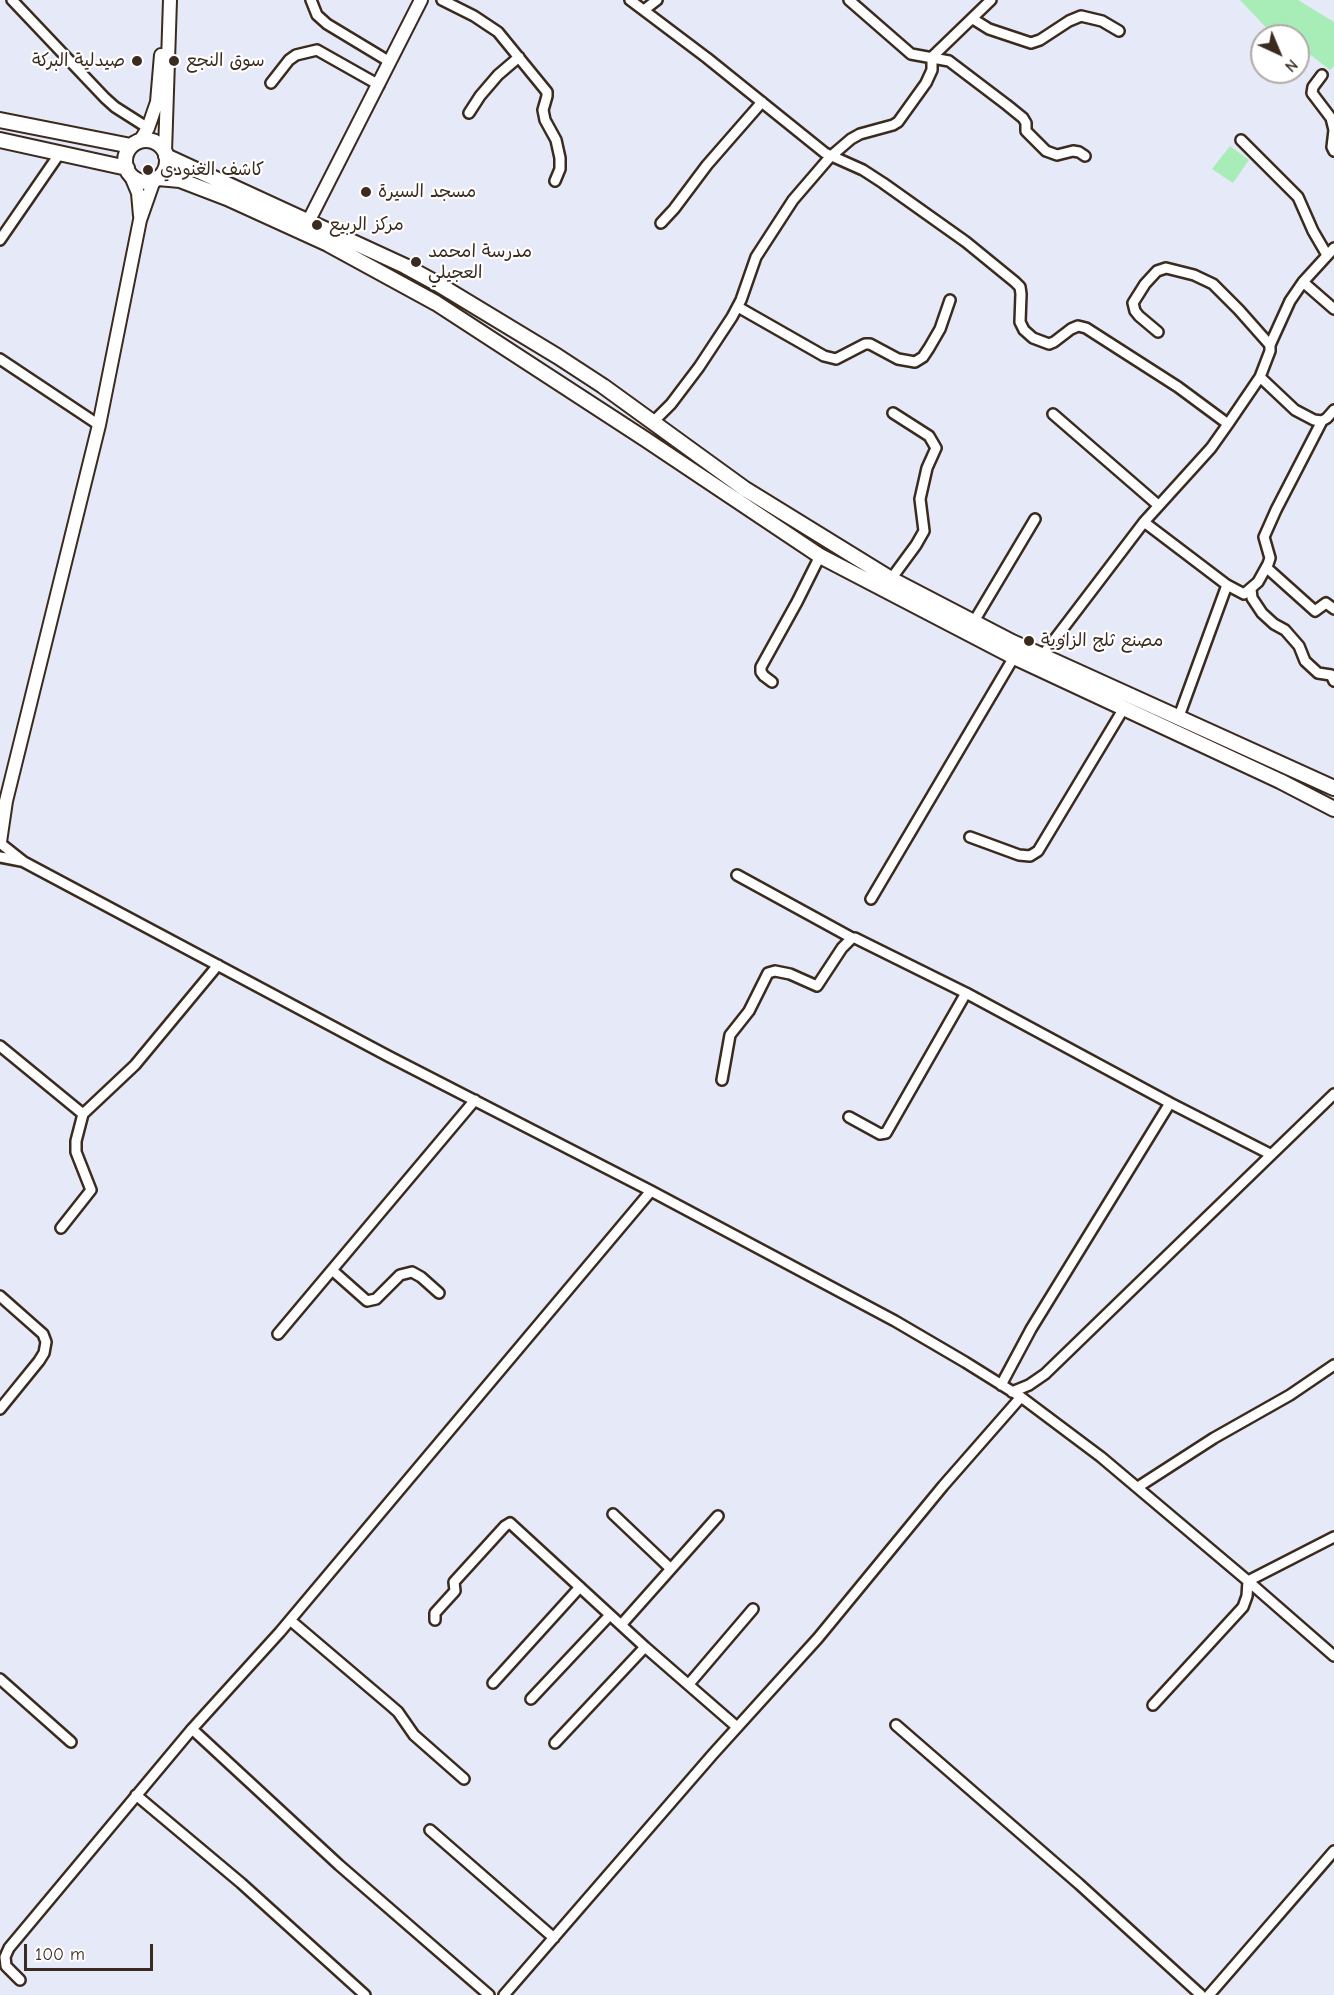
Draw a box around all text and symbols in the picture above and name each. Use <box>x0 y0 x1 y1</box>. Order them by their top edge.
north arrow <box>1250 24 1310 84</box>
place label: صيدلية البركة <box>32 50 125 72</box>
place label: سوق النجع <box>186 50 265 72</box>
marker: صيدلية البركة <box>130 54 144 68</box>
marker: سوق النجع <box>167 54 181 68</box>
text: N <box>1281 55 1301 76</box>
place label: كاشف الغنودي <box>160 159 264 181</box>
marker: كاشف الغنودي <box>141 163 155 177</box>
place label: مسجد السيرة <box>378 181 476 203</box>
marker: مسجد السيرة <box>359 185 373 199</box>
place label: مركز الربيع <box>329 214 404 236</box>
marker: مركز الربيع <box>310 218 324 232</box>
place label: مدرسة امحمد العجيلي <box>428 241 532 284</box>
marker: مدرسة امحمد العجيلي <box>409 255 423 269</box>
place label: مصنع ثلج الزاوية <box>1041 630 1163 652</box>
marker: مصنع ثلج الزاوية <box>1022 634 1036 648</box>
scale bar <box>27 1932 156 1970</box>
text: 100 m <box>35 1944 85 1965</box>

